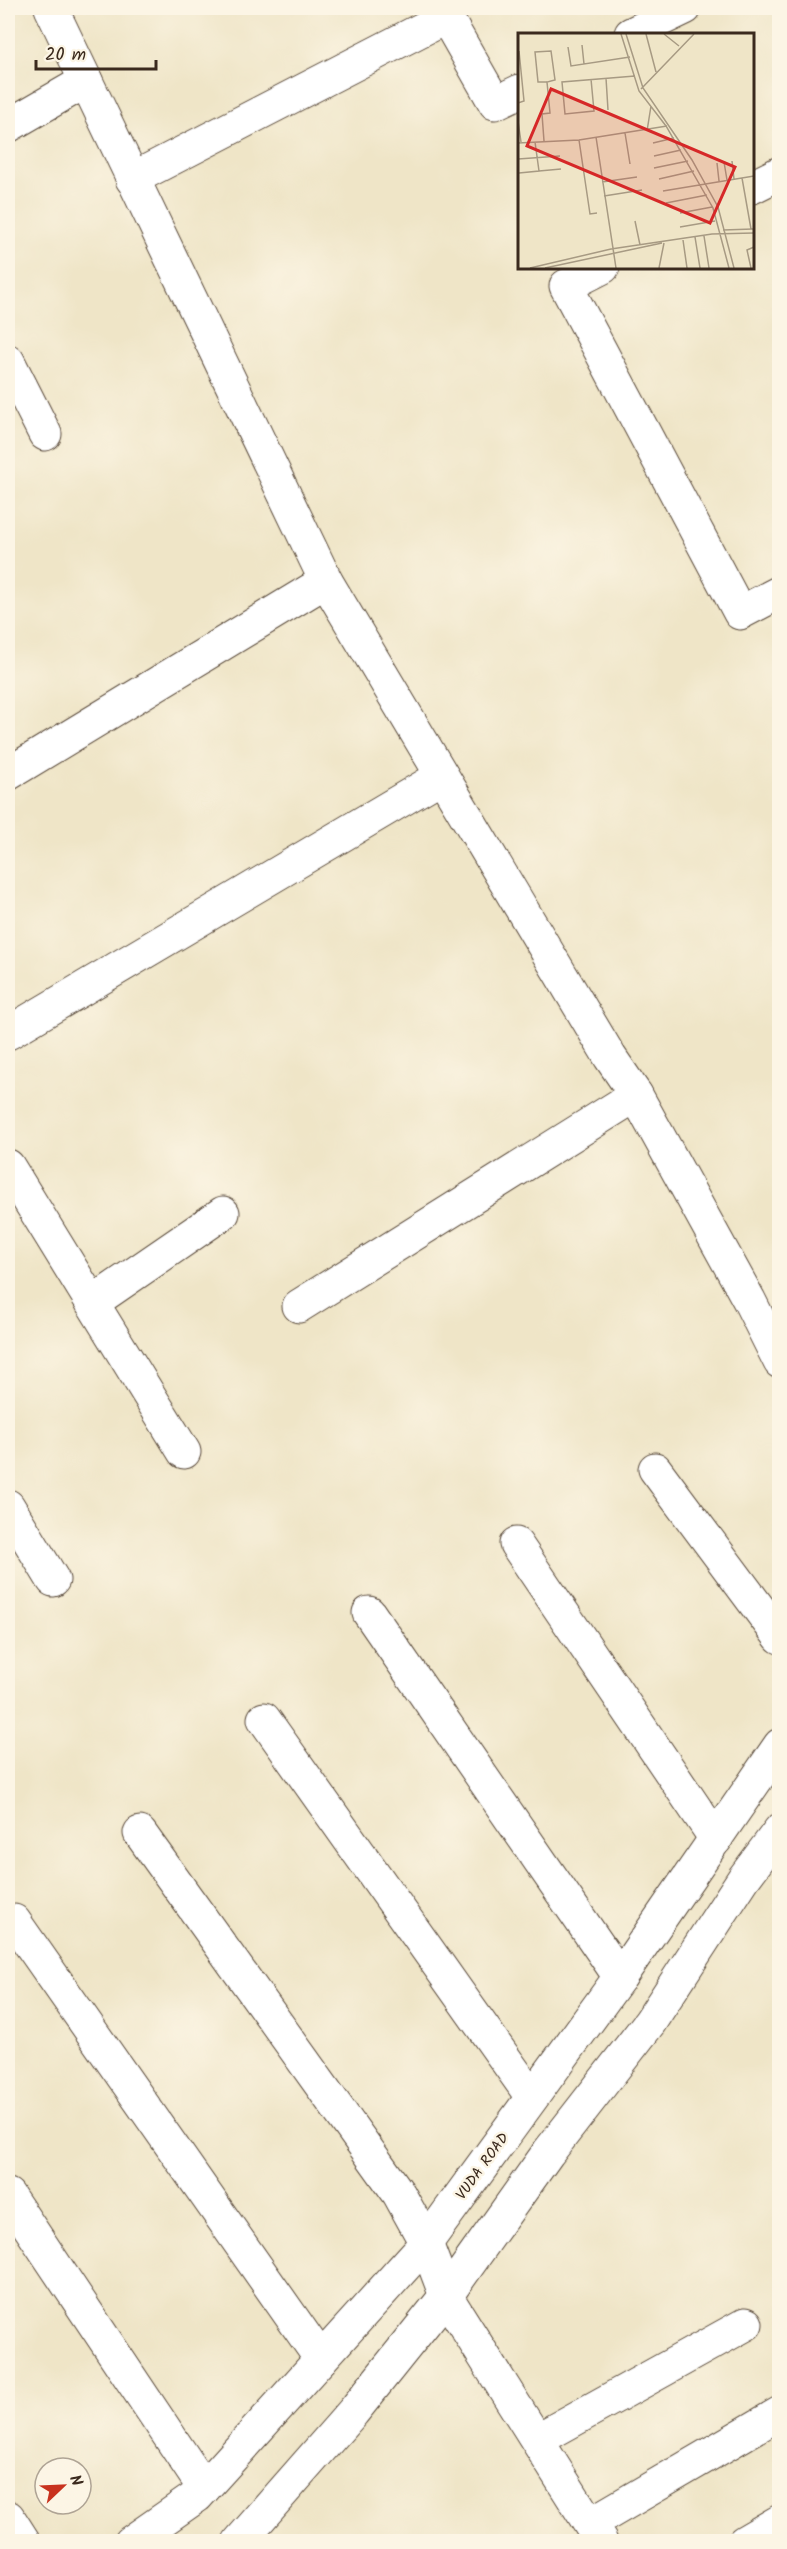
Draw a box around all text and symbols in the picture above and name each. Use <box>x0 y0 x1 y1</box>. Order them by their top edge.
scale bar <box>36 33 156 71</box>
inset map <box>518 33 754 268</box>
text: 20 m <box>45 41 86 70</box>
street label: VUDA ROAD <box>450 2128 516 2205</box>
north arrow <box>33 2456 93 2516</box>
text: N <box>62 2471 89 2490</box>

